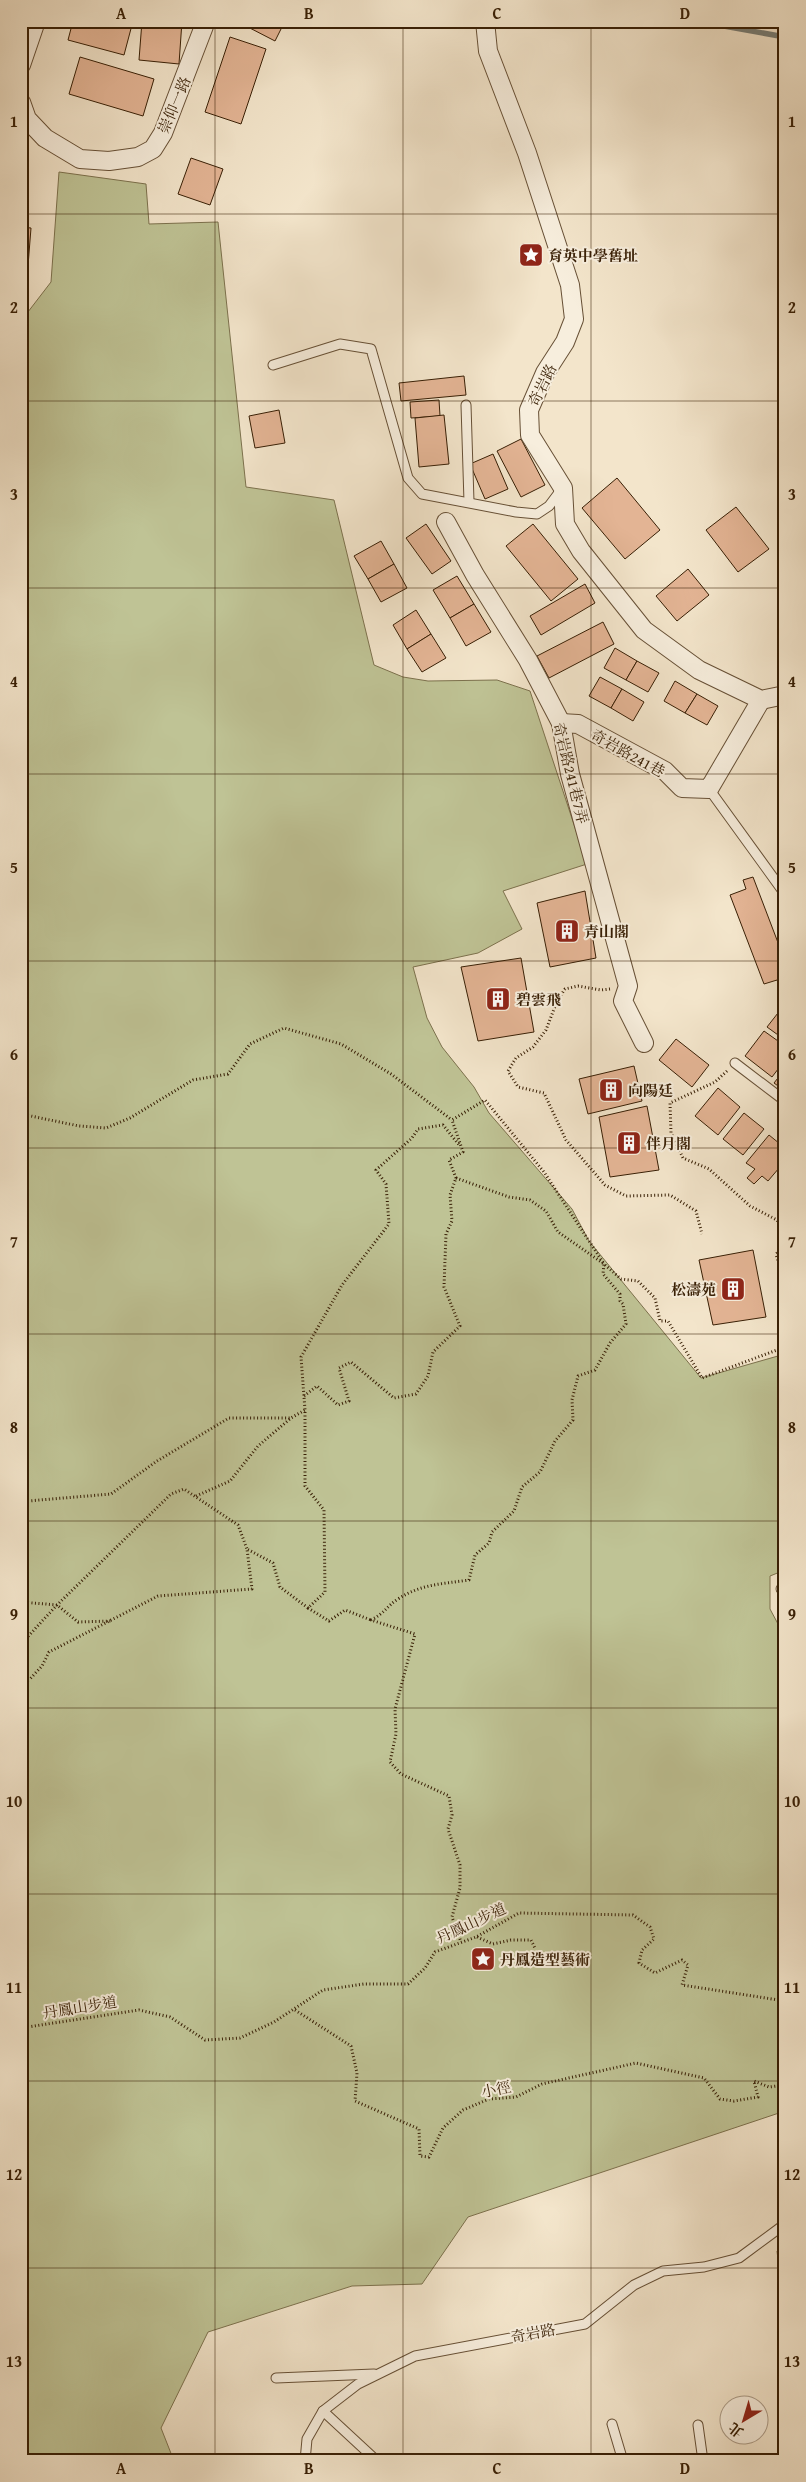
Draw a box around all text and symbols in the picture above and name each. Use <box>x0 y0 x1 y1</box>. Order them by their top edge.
text: A <box>116 1 127 25</box>
text: B <box>304 1 314 25</box>
text: C <box>492 1 502 25</box>
text: D <box>680 1 690 25</box>
street label: 崇仰一路 <box>153 73 195 137</box>
text: 1 <box>10 109 18 133</box>
text: 1 <box>788 109 796 133</box>
place icon: 育英中學舊址 <box>518 242 544 268</box>
place label: 育英中學舊址 <box>548 245 638 266</box>
text: 2 <box>10 295 18 319</box>
text: 2 <box>788 295 796 319</box>
street label: 奇岩路 <box>523 360 561 410</box>
text: 3 <box>10 482 18 506</box>
text: 3 <box>788 482 796 506</box>
text: 4 <box>10 669 18 693</box>
text: 4 <box>788 669 796 693</box>
street label: 奇岩路241巷7弄 <box>548 720 594 826</box>
street label: 奇岩路241巷 <box>587 724 669 782</box>
text: 5 <box>10 855 18 879</box>
text: 5 <box>788 855 796 879</box>
building icon: 青山閣 <box>554 918 580 944</box>
place label: 青山閣 <box>584 921 629 942</box>
building icon: 碧雲飛 <box>485 986 511 1012</box>
place label: 碧雲飛 <box>516 989 561 1010</box>
text: 6 <box>10 1042 18 1066</box>
text: 6 <box>788 1042 796 1066</box>
building icon: 向陽廷 <box>598 1077 624 1103</box>
place label: 向陽廷 <box>628 1080 673 1101</box>
building icon: 伴月閣 <box>616 1130 642 1156</box>
place label: 伴月閣 <box>646 1133 691 1154</box>
text: 7 <box>10 1229 18 1253</box>
text: 7 <box>788 1229 796 1253</box>
building icon: 松濤苑 <box>720 1276 746 1302</box>
place label: 松濤苑 <box>671 1279 716 1300</box>
text: 8 <box>10 1415 18 1439</box>
text: 8 <box>788 1415 796 1439</box>
text: 9 <box>10 1602 18 1626</box>
text: 9 <box>788 1602 796 1626</box>
text: 10 <box>6 1789 22 1813</box>
text: 10 <box>784 1789 800 1813</box>
street label: 丹鳳山步道 <box>433 1898 509 1948</box>
place icon: 丹鳳造型藝術 <box>470 1946 496 1972</box>
place label: 丹鳳造型藝術 <box>500 1949 590 1970</box>
text: 11 <box>6 1975 22 1999</box>
text: 11 <box>784 1975 800 1999</box>
street label: 丹鳳山步道 <box>41 1991 119 2023</box>
street label: 小徑 <box>479 2076 513 2102</box>
text: 12 <box>6 2162 22 2186</box>
text: 12 <box>784 2162 800 2186</box>
street label: 奇岩路 <box>509 2318 557 2348</box>
text: 13 <box>6 2349 22 2373</box>
text: 13 <box>784 2349 800 2373</box>
north arrow <box>718 2394 768 2444</box>
text: 北 <box>724 2418 748 2442</box>
text: A <box>116 2456 127 2480</box>
text: B <box>304 2456 314 2480</box>
text: C <box>492 2456 502 2480</box>
text: D <box>680 2456 690 2480</box>

